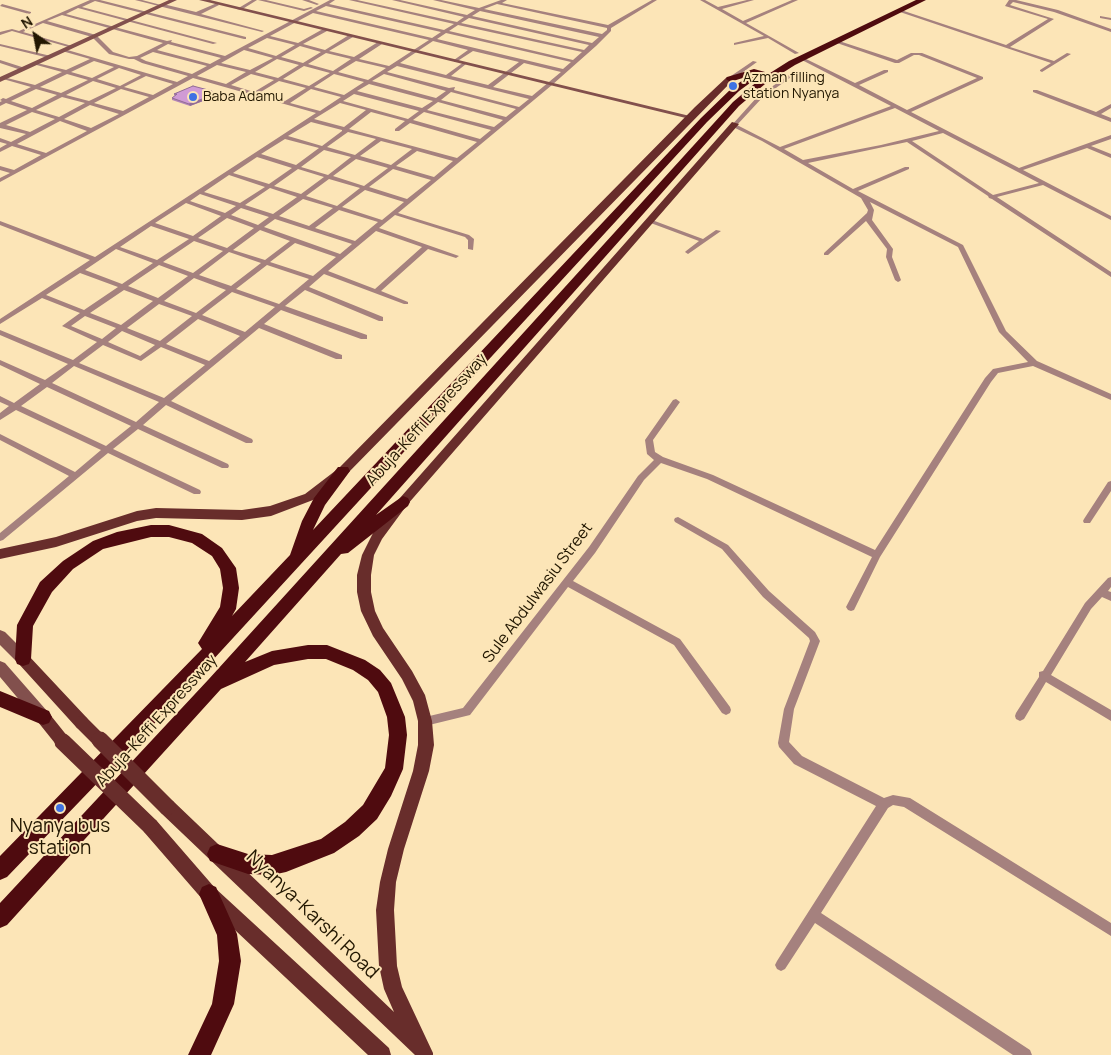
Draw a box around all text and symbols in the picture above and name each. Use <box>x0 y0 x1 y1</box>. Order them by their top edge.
north arrow <box>10 10 60 60</box>
text: N <box>17 11 36 33</box>
place label: Azman filling station Nyanya <box>743 70 839 102</box>
marker: Azman filling station Nyanya <box>727 80 739 92</box>
place label: Baba Adamu <box>203 89 283 105</box>
marker: Baba Adamu <box>187 91 199 103</box>
street label: Abuja-Keffi Expressway <box>362 350 492 490</box>
street label: Sule Abdulwasiu Street <box>479 519 597 667</box>
street label: Abuja-Keffi Expressway <box>92 651 222 791</box>
marker: Nyanya bus station <box>54 802 66 814</box>
place label: Nyanya bus station <box>10 816 110 860</box>
street label: Nyanya-Karshi Road <box>241 846 383 984</box>

